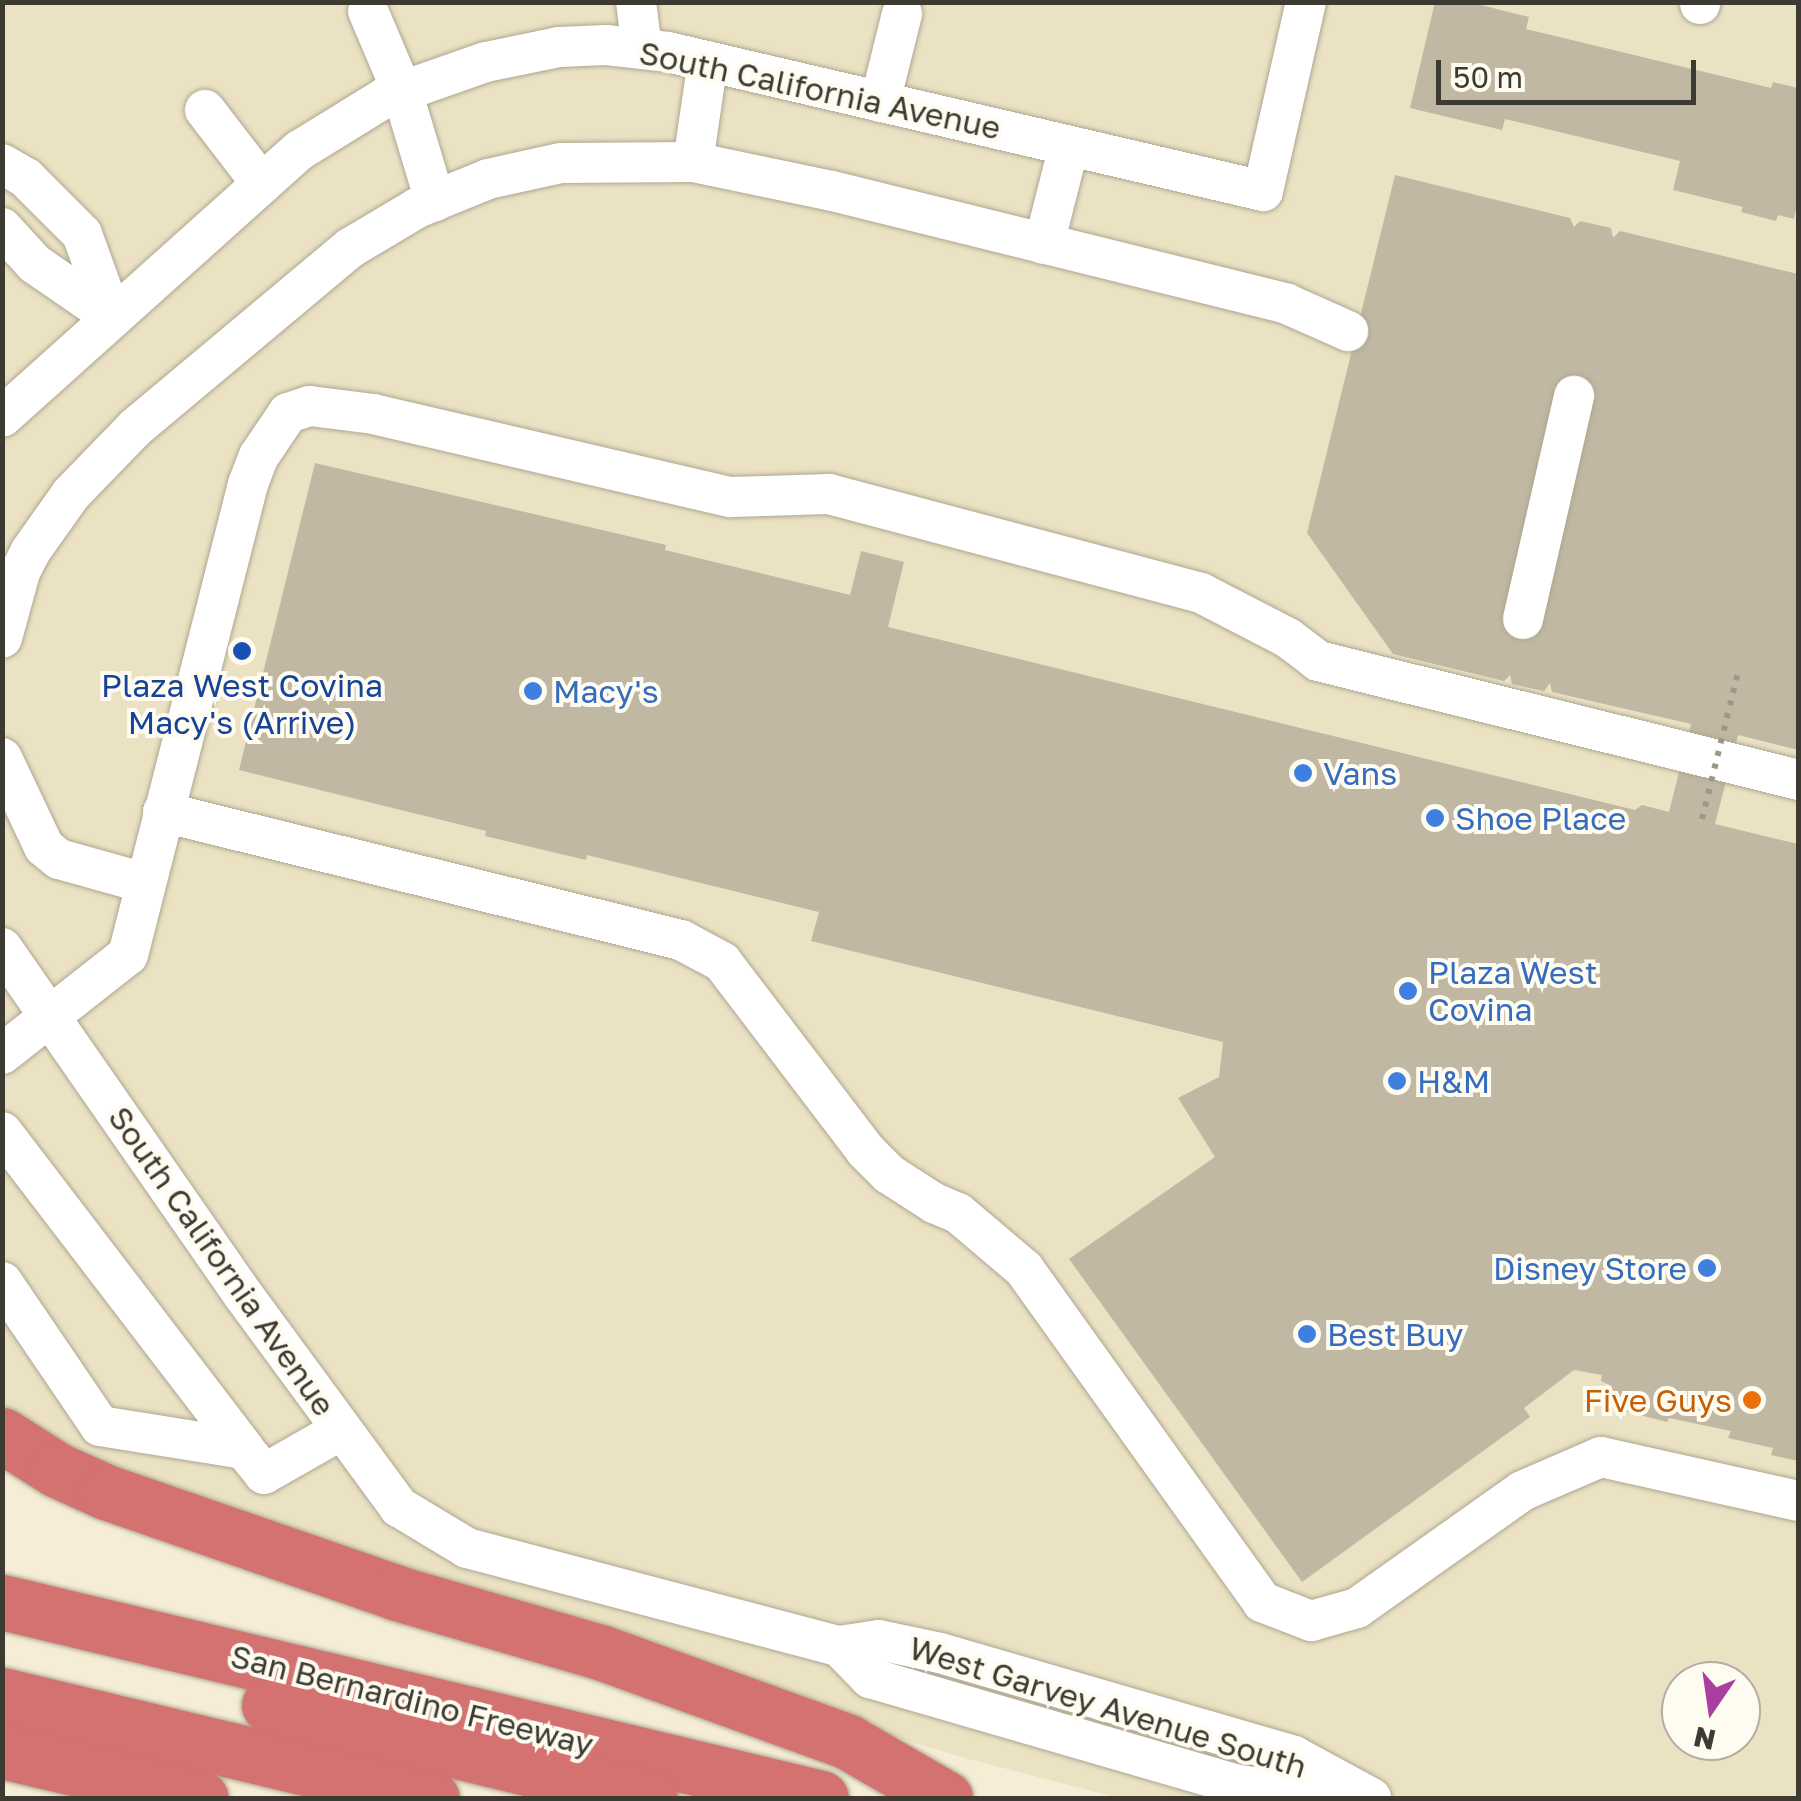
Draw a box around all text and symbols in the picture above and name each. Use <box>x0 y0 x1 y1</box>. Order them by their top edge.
street label: South California Avenue <box>636 33 1004 147</box>
scale bar <box>1441 40 1701 102</box>
text: 50 m <box>1453 59 1523 95</box>
marker: Plaza West Covina Macy's (Arrive) <box>231 640 253 662</box>
place label: Plaza West Covina Macy's (Arrive) <box>101 667 383 742</box>
place label: Macy's <box>553 672 659 710</box>
marker: Macy's <box>522 680 544 702</box>
place label: Vans <box>1323 754 1397 792</box>
marker: Vans <box>1292 762 1314 784</box>
place label: Shoe Place <box>1455 799 1626 837</box>
marker: Shoe Place <box>1424 807 1446 829</box>
place label: Plaza West Covina <box>1428 954 1597 1029</box>
marker: Plaza West Covina <box>1397 980 1419 1002</box>
place label: H&M <box>1417 1062 1490 1100</box>
marker: H&M <box>1386 1070 1408 1092</box>
street label: South California Avenue <box>101 1099 343 1423</box>
place label: Disney Store <box>1493 1249 1687 1287</box>
marker: Disney Store <box>1696 1257 1718 1279</box>
place label: Best Buy <box>1327 1315 1463 1353</box>
marker: Best Buy <box>1296 1323 1318 1345</box>
place label: Five Guys <box>1584 1381 1732 1419</box>
marker: Five Guys <box>1741 1389 1763 1411</box>
street label: West Garvey Avenue South <box>905 1628 1311 1786</box>
street label: San Bernardino Freeway <box>227 1636 597 1764</box>
north arrow <box>1661 1661 1761 1761</box>
text: N <box>1691 1720 1719 1757</box>

